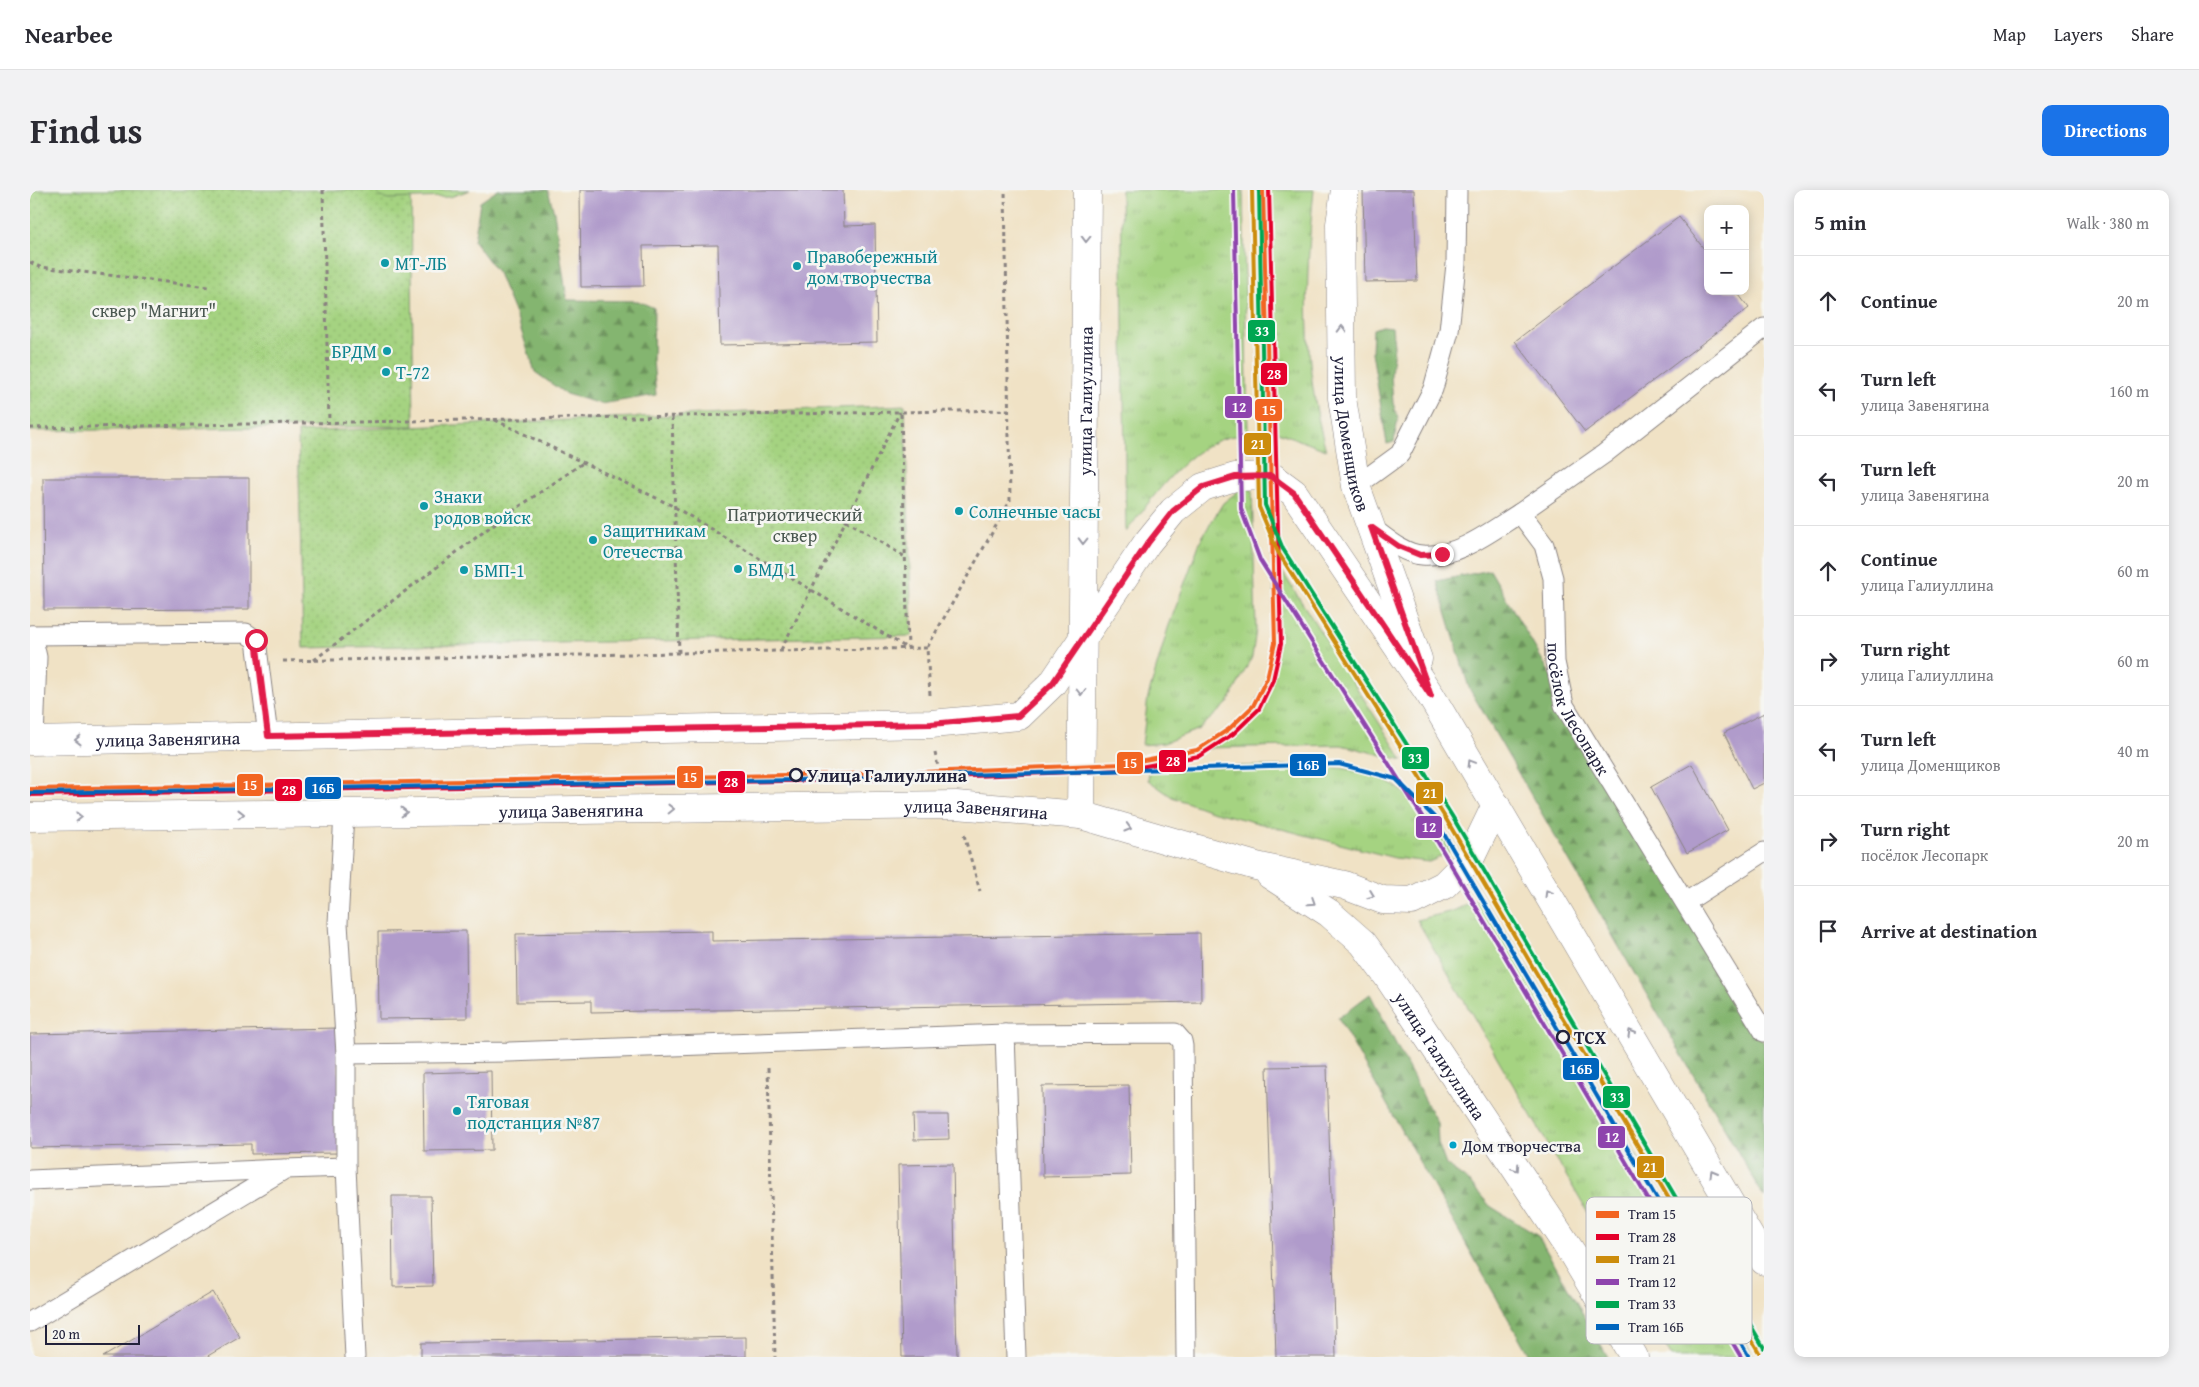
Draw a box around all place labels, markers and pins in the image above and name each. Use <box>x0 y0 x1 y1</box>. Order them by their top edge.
place label: Правобережный дом творчества <box>807 243 938 291</box>
place label: МТ-ЛБ <box>395 250 447 277</box>
marker: МТ-ЛБ <box>379 257 391 269</box>
marker: Правобережный дом творчества <box>791 260 803 272</box>
place label: БРДМ <box>331 338 377 365</box>
marker: БРДМ <box>381 345 393 357</box>
place label: Т-72 <box>396 359 430 386</box>
marker: Т-72 <box>380 366 392 378</box>
place label: Знаки родов войск <box>434 483 531 531</box>
place label: Солнечные часы <box>969 498 1101 525</box>
marker: Знаки родов войск <box>418 500 430 512</box>
marker: Солнечные часы <box>953 505 965 517</box>
place label: Защитникам Отечества <box>603 517 706 565</box>
marker: Защитникам Отечества <box>587 534 599 546</box>
place label: БМД 1 <box>748 556 796 583</box>
place label: БМП-1 <box>474 557 525 584</box>
marker: БМД 1 <box>732 563 744 575</box>
marker: БМП-1 <box>458 564 470 576</box>
place label: Улица Галиуллина <box>807 762 968 789</box>
marker: Улица Галиуллина <box>789 768 803 782</box>
place label: ТСХ <box>1574 1024 1607 1051</box>
marker: ТСХ <box>1556 1030 1570 1044</box>
place label: Тяговая подстанция №87 <box>467 1088 600 1136</box>
marker: Тяговая подстанция №87 <box>451 1105 463 1117</box>
place label: Дом творчества <box>1461 1133 1581 1158</box>
marker: Дом творчества <box>1448 1140 1458 1150</box>

